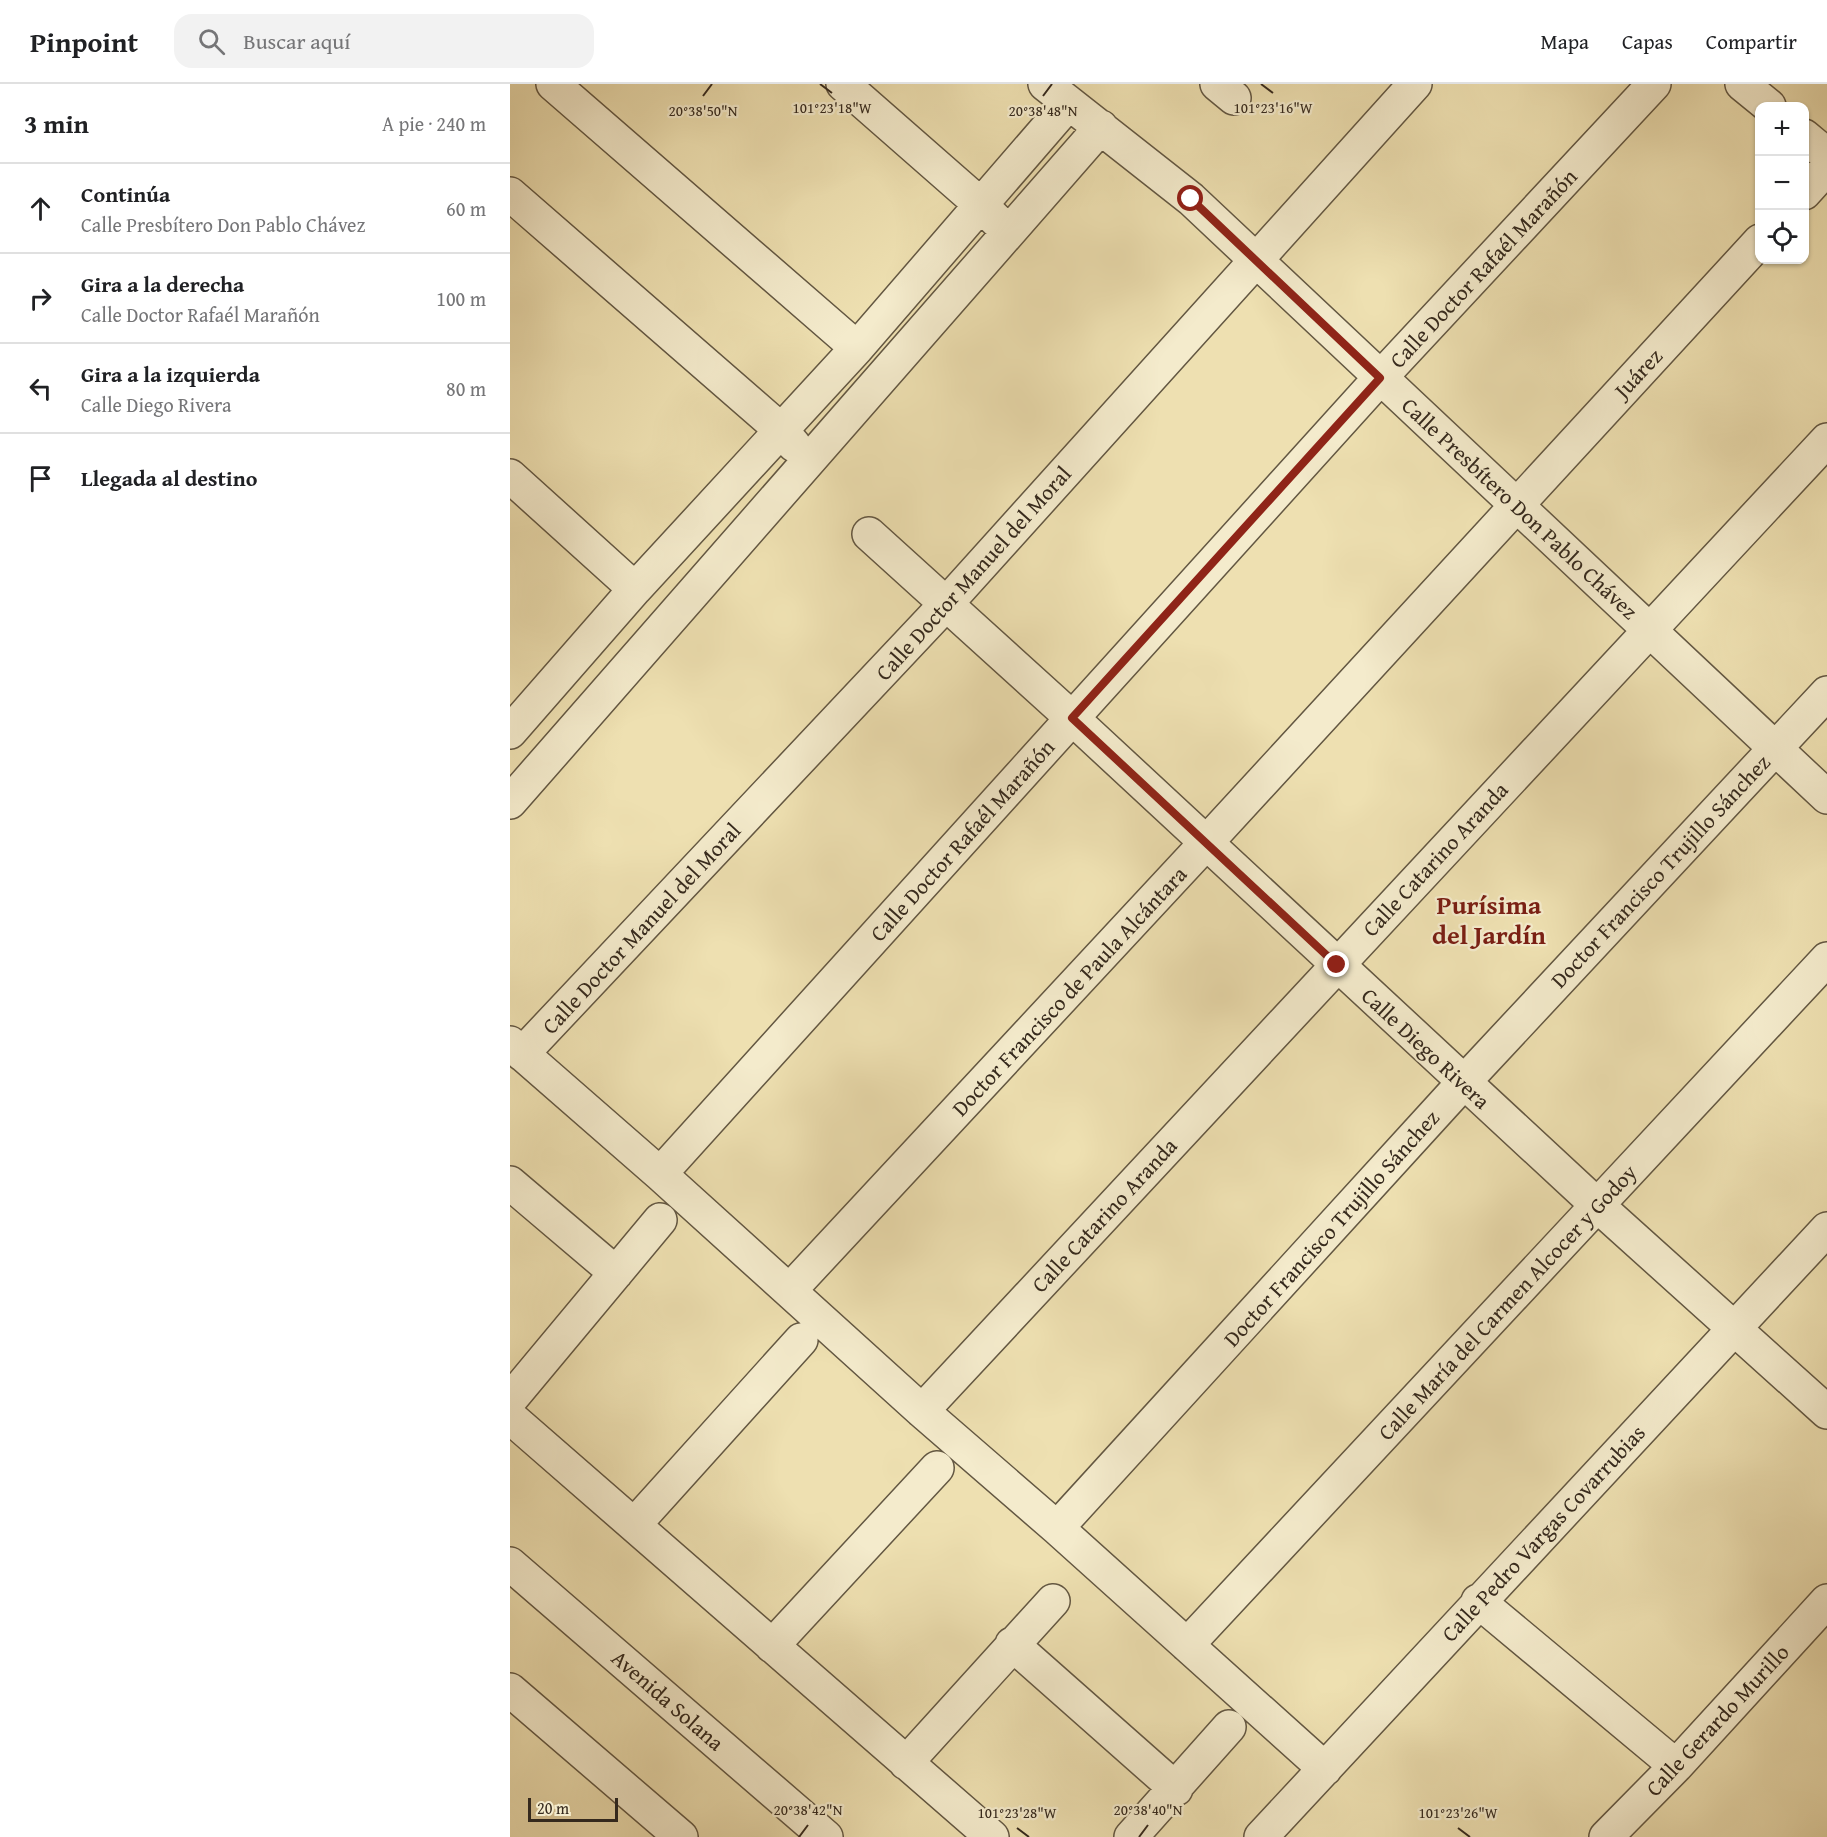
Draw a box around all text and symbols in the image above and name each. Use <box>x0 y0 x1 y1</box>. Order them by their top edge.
search box <box>174 14 594 68</box>
text: Pinpoint <box>30 21 138 62</box>
icon: search <box>195 25 228 58</box>
text: Buscar aquí <box>243 25 350 57</box>
text: Mapa <box>1540 26 1589 57</box>
text: Capas <box>1622 26 1673 57</box>
text: Compartir <box>1706 26 1797 57</box>
text: 101°23'18"W <box>792 97 872 118</box>
text: 101°23'16"W <box>1233 97 1313 118</box>
text: 20°38'50"N <box>669 100 738 121</box>
text: 20°38'48"N <box>1009 100 1078 121</box>
map controls <box>1755 102 1809 264</box>
button: + <box>1755 102 1809 156</box>
text: 3 min <box>24 104 89 143</box>
text: A pie · 240 m <box>382 109 486 138</box>
button: − <box>1755 156 1809 210</box>
street label: Calle Doctor Rafaél Marañón <box>1382 161 1585 375</box>
text: Continúa <box>81 178 170 210</box>
route start <box>1177 185 1203 211</box>
icon: ahead <box>24 192 57 225</box>
text: 60 m <box>446 194 486 223</box>
text: Calle Presbítero Don Pablo Chávez <box>81 210 365 239</box>
button: locate <box>1755 210 1809 264</box>
text: Gira a la derecha <box>81 268 244 300</box>
icon: right <box>24 282 57 315</box>
text: 100 m <box>436 284 486 313</box>
text: Calle Doctor Rafaél Marañón <box>81 300 320 329</box>
street label: Juárez <box>1605 341 1670 407</box>
text: Gira a la izquierda <box>81 358 260 390</box>
icon: left <box>24 372 57 405</box>
text: 80 m <box>446 374 486 403</box>
text: Calle Diego Rivera <box>81 390 232 419</box>
street label: Calle Presbítero Don Pablo Chávez <box>1395 390 1646 627</box>
street label: Calle Doctor Manuel del Moral <box>868 459 1078 687</box>
icon: arrive <box>24 462 57 495</box>
text: Llegada al destino <box>81 462 257 494</box>
street label: Calle Doctor Rafaél Marañón <box>862 731 1062 948</box>
street label: Doctor Francisco Trujillo Sánchez <box>1543 747 1777 995</box>
street label: Calle Catarino Aranda <box>1355 774 1516 943</box>
street label: Calle Doctor Manuel del Moral <box>534 815 748 1041</box>
street label: Doctor Francisco de Paula Alcántara <box>944 858 1194 1123</box>
district label: Purísima del Jardín <box>1432 885 1547 954</box>
route end <box>1323 951 1349 977</box>
street label: Calle Diego Rivera <box>1355 980 1498 1117</box>
street label: Doctor Francisco Trujillo Sánchez <box>1216 1102 1447 1354</box>
street label: Calle Catarino Aranda <box>1024 1130 1185 1299</box>
street label: Calle María del Carmen Alcocer y Godoy <box>1370 1157 1644 1447</box>
street label: Calle Pedro Vargas Covarrubias <box>1434 1417 1652 1649</box>
street label: Calle Gerardo Murillo <box>1638 1637 1796 1803</box>
street label: Avenida Solana <box>605 1642 732 1758</box>
scale bar <box>528 1795 618 1822</box>
text: 20 m <box>537 1796 569 1820</box>
text: 20°38'42"N <box>774 1799 843 1820</box>
text: 20°38'40"N <box>1114 1799 1183 1820</box>
text: 101°23'28"W <box>977 1802 1057 1823</box>
text: 101°23'26"W <box>1418 1802 1498 1823</box>

